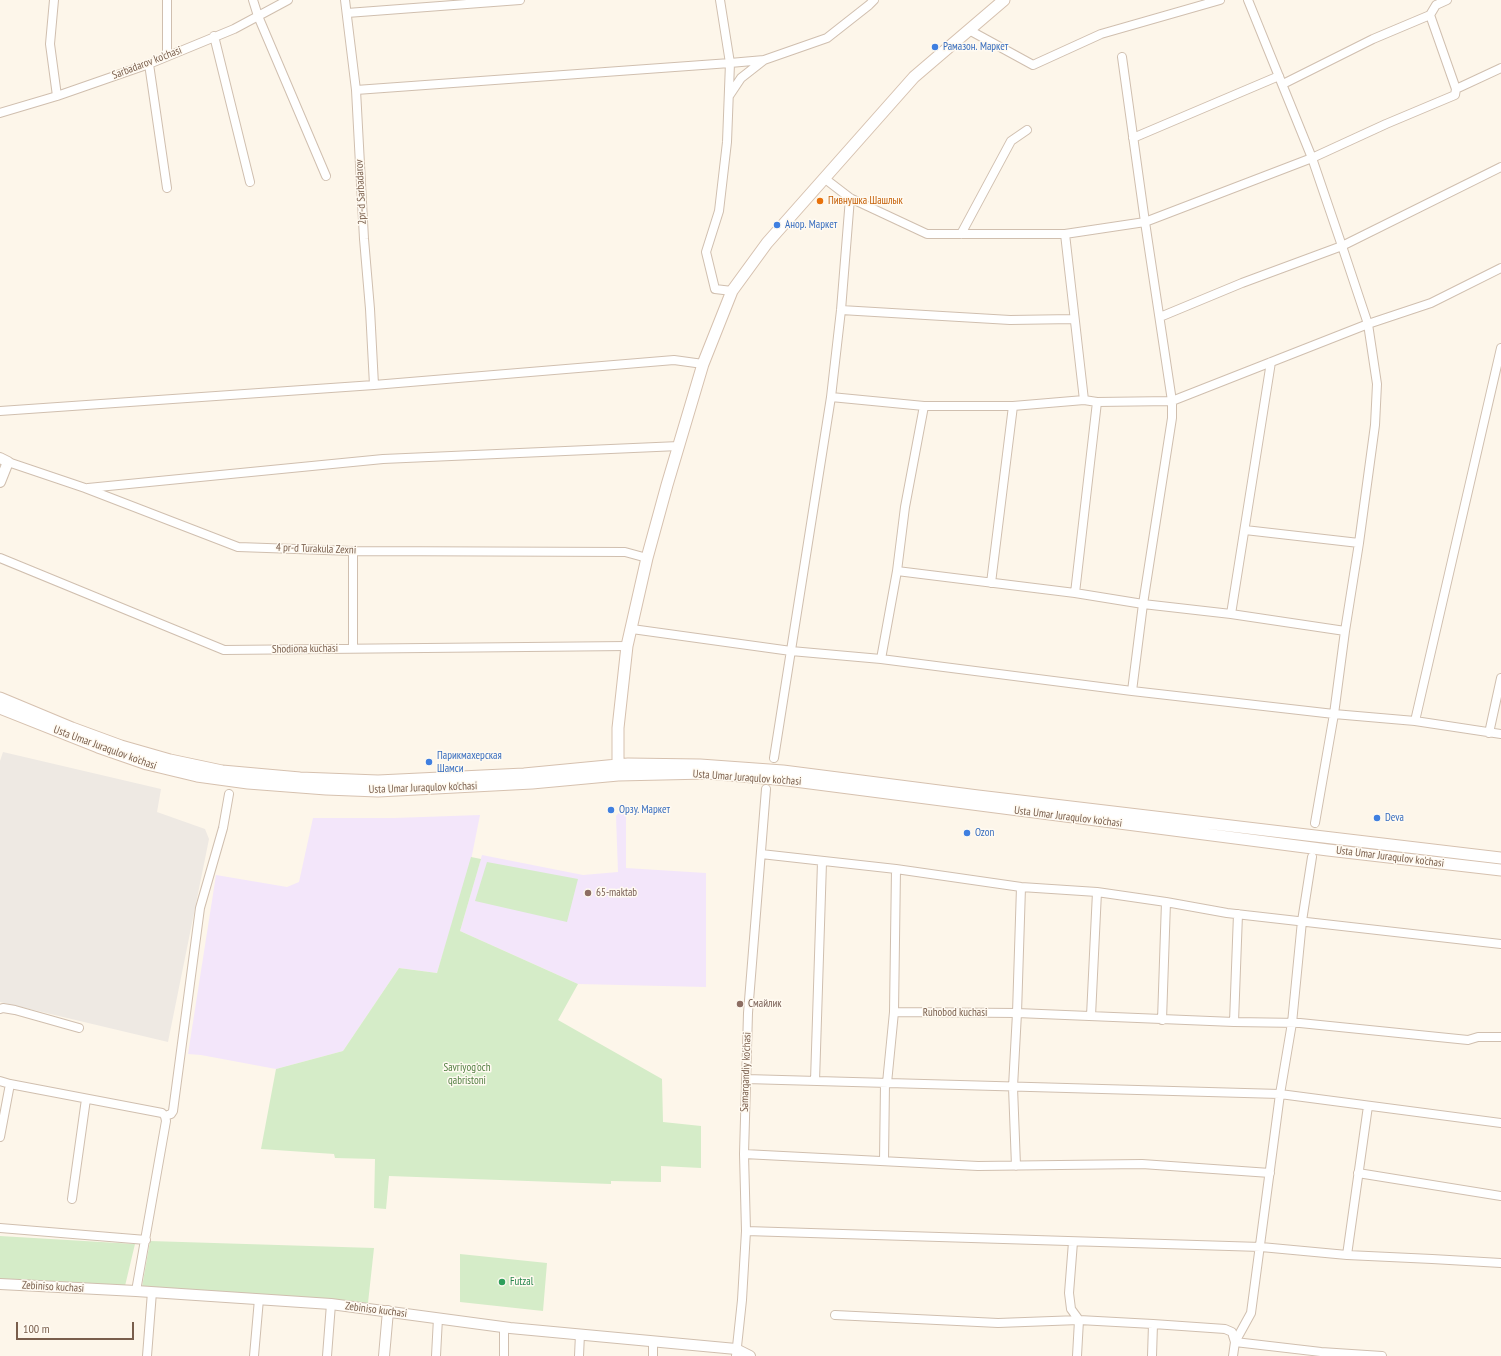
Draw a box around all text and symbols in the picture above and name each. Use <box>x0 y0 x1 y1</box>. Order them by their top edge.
place label: Рамазон. Маркет <box>943 40 1008 54</box>
marker: Рамазон. Маркет <box>930 42 940 52</box>
street label: Sarbadarov ko'chasi <box>110 44 184 82</box>
street label: 2pr-d Sarbadarov <box>353 159 369 225</box>
place label: Пивнушка Шашлык <box>828 194 903 208</box>
marker: Пивнушка Шашлык <box>815 196 825 206</box>
place label: Анор. Маркет <box>785 218 837 232</box>
marker: Анор. Маркет <box>772 220 782 230</box>
street label: 4 pr-d Turakula Zexni <box>276 541 356 557</box>
street label: Shodiona kuchasi <box>272 642 338 656</box>
street label: Usta Umar Juraqulov ko'chasi <box>52 723 158 773</box>
place label: Парикмахерская Шамси <box>437 749 502 775</box>
marker: Парикмахерская Шамси <box>424 757 434 767</box>
street label: Usta Umar Juraqulov ko'chasi <box>692 768 802 788</box>
street label: Usta Umar Juraqulov ko'chasi <box>368 780 478 796</box>
place label: Орзу. Маркет <box>619 803 670 817</box>
street label: Usta Umar Juraqulov ko'chasi <box>1013 804 1123 830</box>
marker: Орзу. Маркет <box>606 805 616 815</box>
place label: Deva <box>1385 811 1404 825</box>
marker: Deva <box>1372 813 1382 823</box>
place label: Ozon <box>975 826 994 840</box>
marker: Ozon <box>962 828 972 838</box>
street label: Usta Umar Juraqulov ko'chasi <box>1335 844 1445 870</box>
place label: 65-maktab <box>596 886 637 900</box>
marker: 65-maktab <box>583 888 593 898</box>
place label: Смайлик <box>748 997 782 1011</box>
marker: Смайлик <box>735 999 745 1009</box>
street label: Ruhobod kuchasi <box>923 1006 987 1020</box>
street label: Samarqandiy ko'chasi <box>738 1032 754 1112</box>
park label: Savriyog'och qabristoni <box>443 1061 491 1087</box>
place label: Futzal <box>510 1275 533 1289</box>
marker: Futzal <box>497 1277 507 1287</box>
street label: Zebiniso kuchasi <box>21 1279 85 1295</box>
street label: Zebiniso kuchasi <box>344 1300 408 1320</box>
scale bar <box>18 1314 136 1340</box>
text: 100 m <box>23 1321 50 1336</box>

